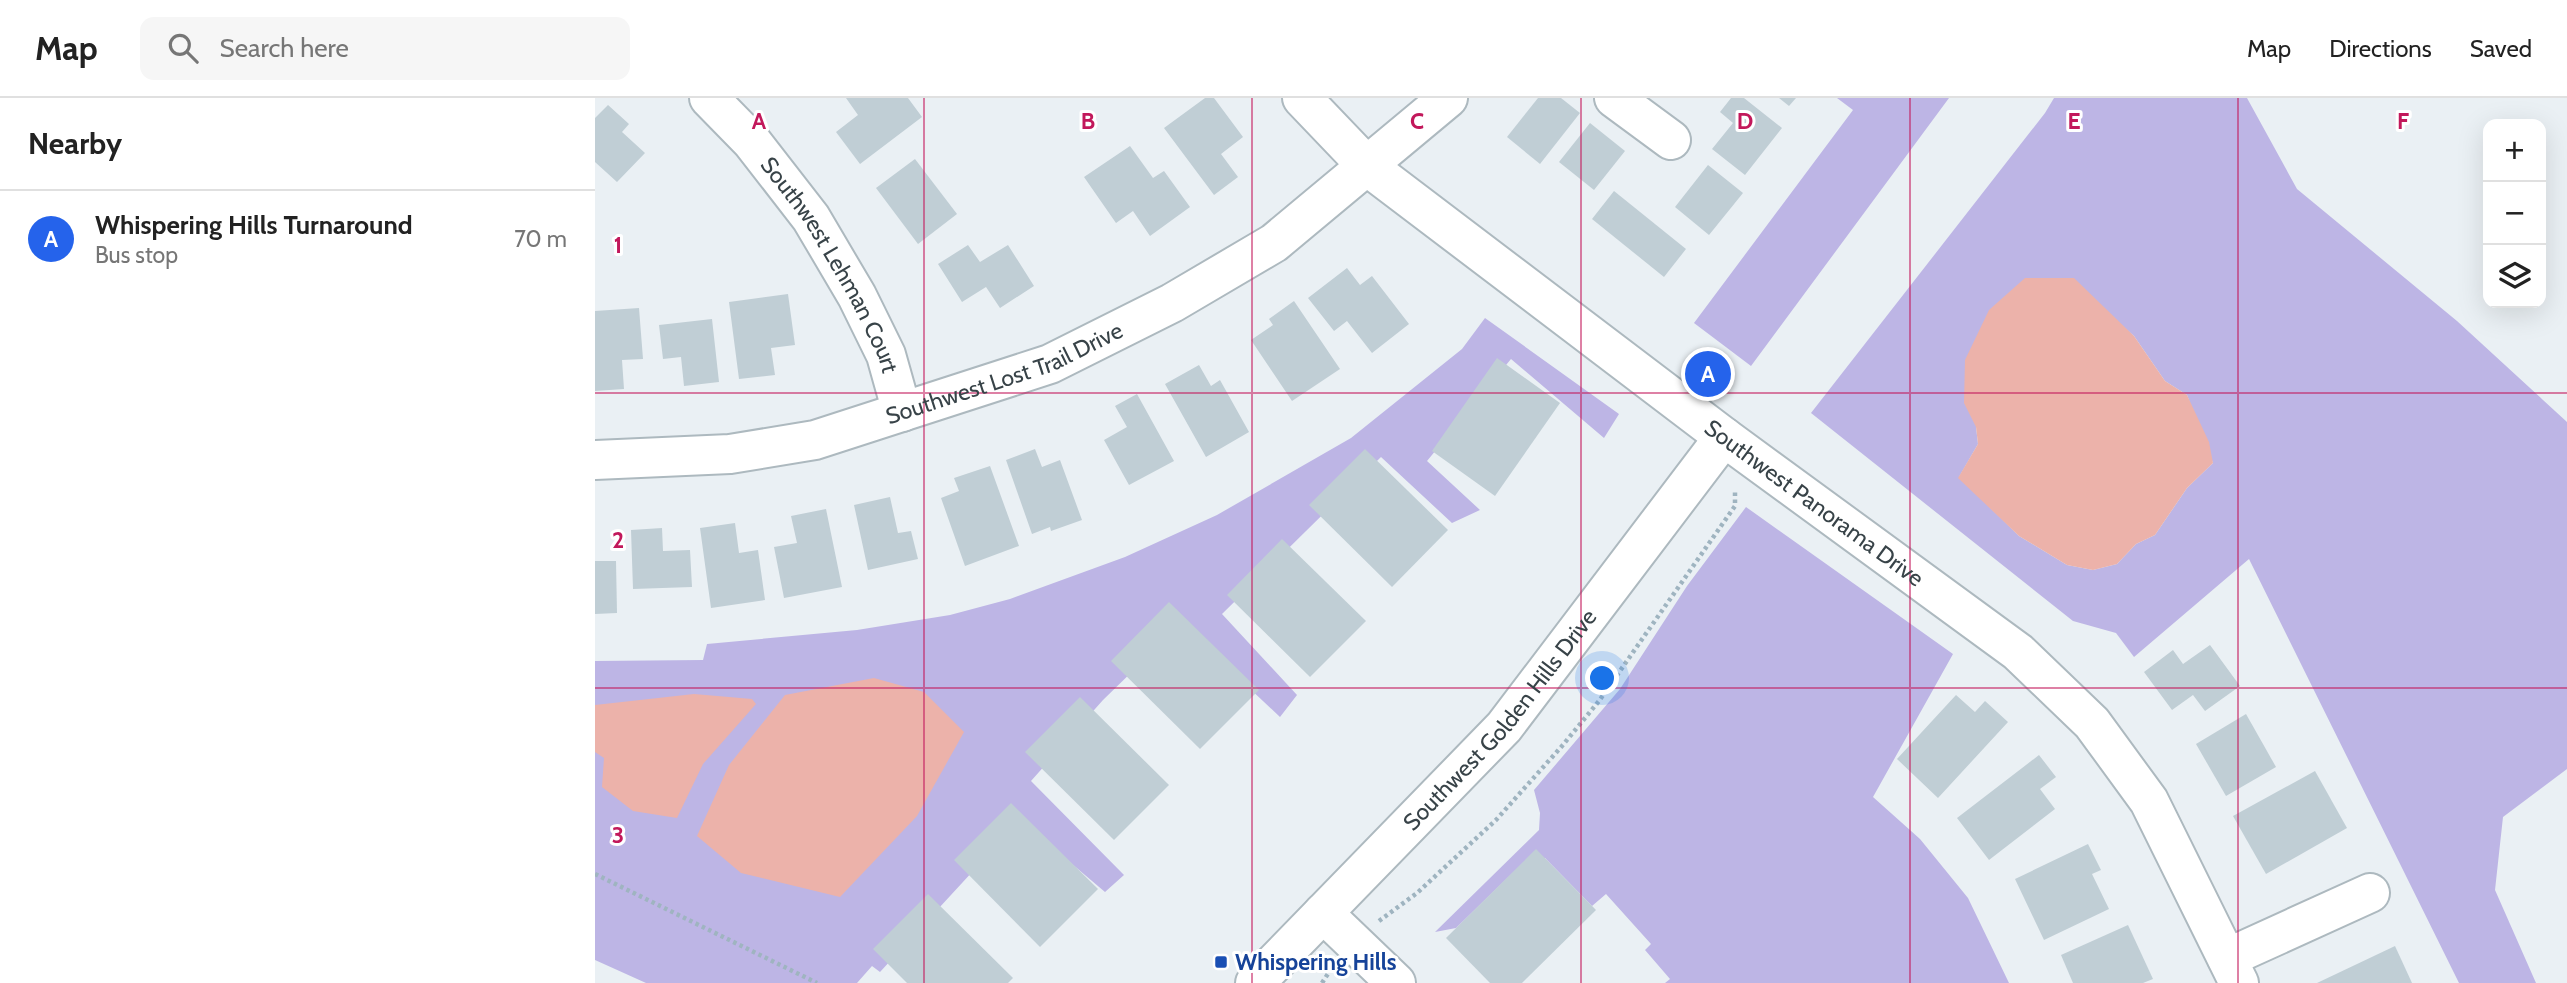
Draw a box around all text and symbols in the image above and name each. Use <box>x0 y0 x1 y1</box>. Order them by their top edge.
search box <box>140 17 630 80</box>
text: Map <box>35 28 98 68</box>
icon: search <box>164 29 202 67</box>
text: Search here <box>220 32 349 64</box>
text: Map <box>2247 34 2291 63</box>
text: Directions <box>2329 34 2432 63</box>
text: Saved <box>2470 34 2532 63</box>
text: A <box>752 107 767 135</box>
text: B <box>1081 107 1095 135</box>
text: C <box>1410 107 1424 135</box>
text: D <box>1737 107 1753 135</box>
text: E <box>2067 107 2081 135</box>
text: F <box>2397 107 2409 135</box>
map controls <box>2483 119 2546 308</box>
button: + <box>2483 119 2546 182</box>
text: Nearby <box>28 125 122 162</box>
street label: Southwest Lehman Court <box>755 151 904 376</box>
button: − <box>2483 182 2546 245</box>
text: Whispering Hills Turnaround <box>95 209 413 241</box>
text: A <box>44 225 58 253</box>
text: 70 m <box>514 225 567 253</box>
text: 1 <box>614 231 622 259</box>
text: Bus stop <box>95 241 178 269</box>
button: layers <box>2483 245 2546 308</box>
street label: Southwest Lost Trail Drive <box>882 316 1127 430</box>
pin: A <box>1685 348 1731 400</box>
street label: Southwest Panorama Drive <box>1699 413 1929 592</box>
text: 2 <box>612 526 624 554</box>
street label: Southwest Golden Hills Drive <box>1397 603 1603 836</box>
your location <box>1585 661 1619 695</box>
text: 3 <box>612 821 624 849</box>
place label: Whispering Hills <box>1235 948 1397 976</box>
marker: Whispering Hills <box>1213 954 1229 970</box>

